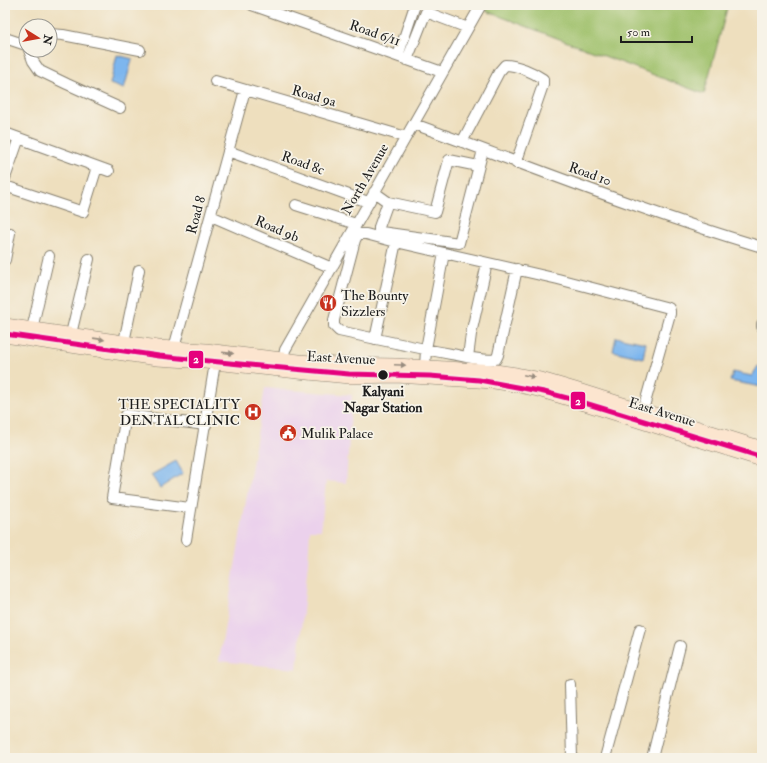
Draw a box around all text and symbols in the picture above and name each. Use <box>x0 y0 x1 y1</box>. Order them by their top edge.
street label: Road 6/11 <box>347 16 403 50</box>
north arrow <box>18 18 58 58</box>
scale bar <box>621 18 692 44</box>
text: 50 m <box>627 25 651 40</box>
text: N <box>40 33 55 47</box>
street label: Road 9a <box>290 82 338 110</box>
street label: North Avenue <box>338 140 392 218</box>
street label: Road 8c <box>279 147 327 179</box>
street label: Road 10 <box>566 158 614 190</box>
street label: Road 8 <box>183 194 209 236</box>
street label: Road 9b <box>252 212 302 246</box>
place label: The Bounty Sizzlers <box>341 287 409 320</box>
restaurant icon: The Bounty Sizzlers <box>318 293 338 313</box>
one-way arrow <box>93 336 105 342</box>
street label: East Avenue <box>306 348 376 368</box>
line badge: 2 <box>188 350 204 369</box>
one-way arrow <box>222 350 234 356</box>
text: 2 <box>193 353 199 366</box>
one-way arrow <box>394 362 407 368</box>
marker: Kalyani Nagar Station <box>376 368 390 382</box>
one-way arrow <box>523 374 535 380</box>
place label: Kalyani Nagar Station <box>343 383 423 417</box>
line badge: 2 <box>570 391 586 410</box>
street label: East Avenue <box>627 394 697 430</box>
text: 2 <box>575 395 581 408</box>
place label: THE SPECIALITY DENTAL CLINIC <box>118 396 240 429</box>
hospital icon: THE SPECIALITY DENTAL CLINIC <box>243 402 263 422</box>
public building icon: Mulik Palace <box>278 423 298 443</box>
place label: Mulik Palace <box>301 425 373 442</box>

